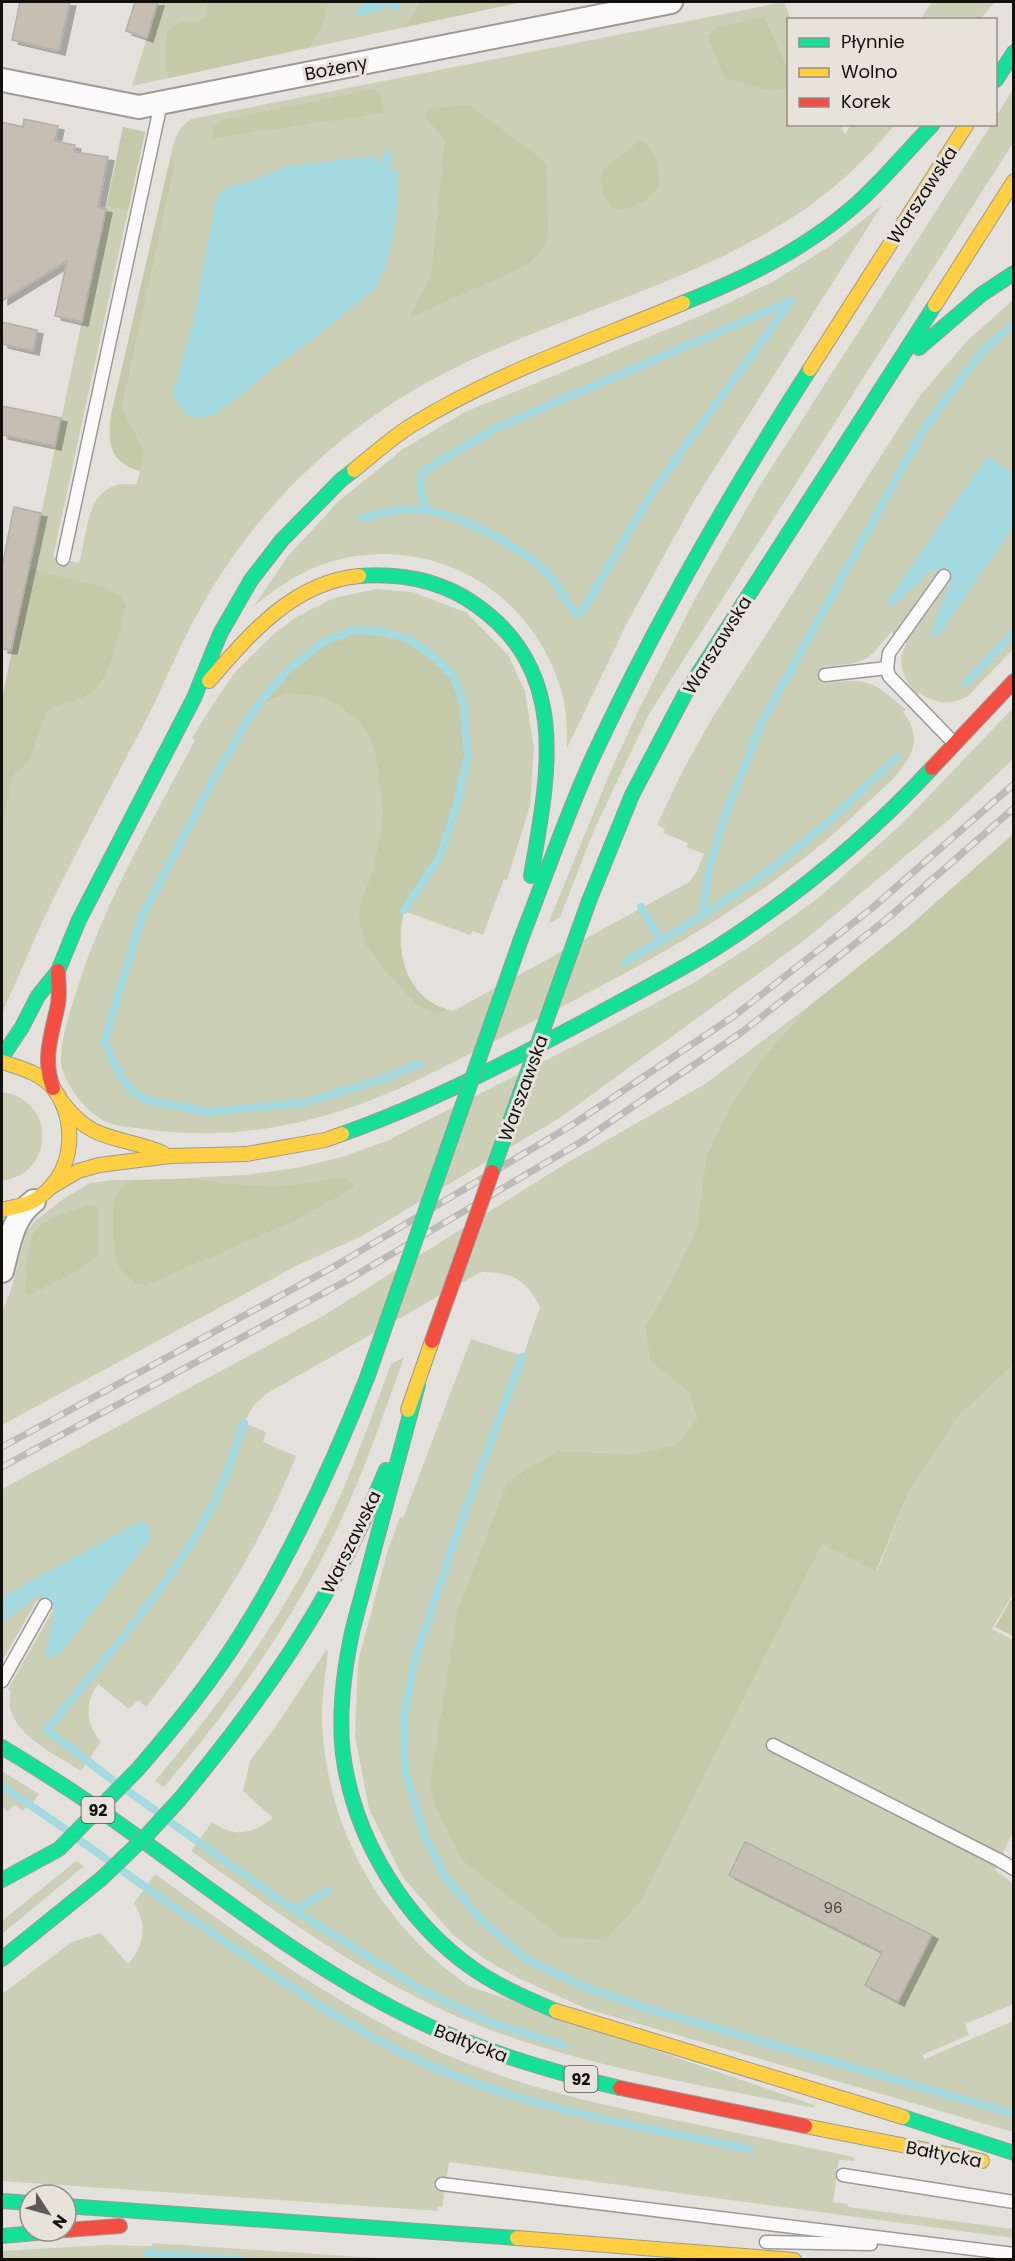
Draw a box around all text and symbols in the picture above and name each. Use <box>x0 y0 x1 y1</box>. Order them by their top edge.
legend <box>787 18 997 126</box>
text: Płynnie <box>841 29 905 54</box>
street label: Bożeny <box>302 50 370 86</box>
text: Wolno <box>841 59 898 84</box>
text: Korek <box>841 89 891 114</box>
street label: Warszawska <box>881 141 963 249</box>
street label: Warszawska <box>677 591 757 699</box>
street label: Warszawska <box>492 1031 554 1145</box>
street label: Warszawska <box>315 1486 387 1598</box>
road number: 92 <box>82 1797 114 1823</box>
house number: 96 <box>824 1897 842 1918</box>
street label: Bałtycka <box>431 2018 511 2068</box>
road number: 92 <box>564 2066 598 2092</box>
street label: Bałtycka <box>904 2134 984 2174</box>
north arrow <box>18 2183 78 2243</box>
text: N <box>47 2210 73 2233</box>

